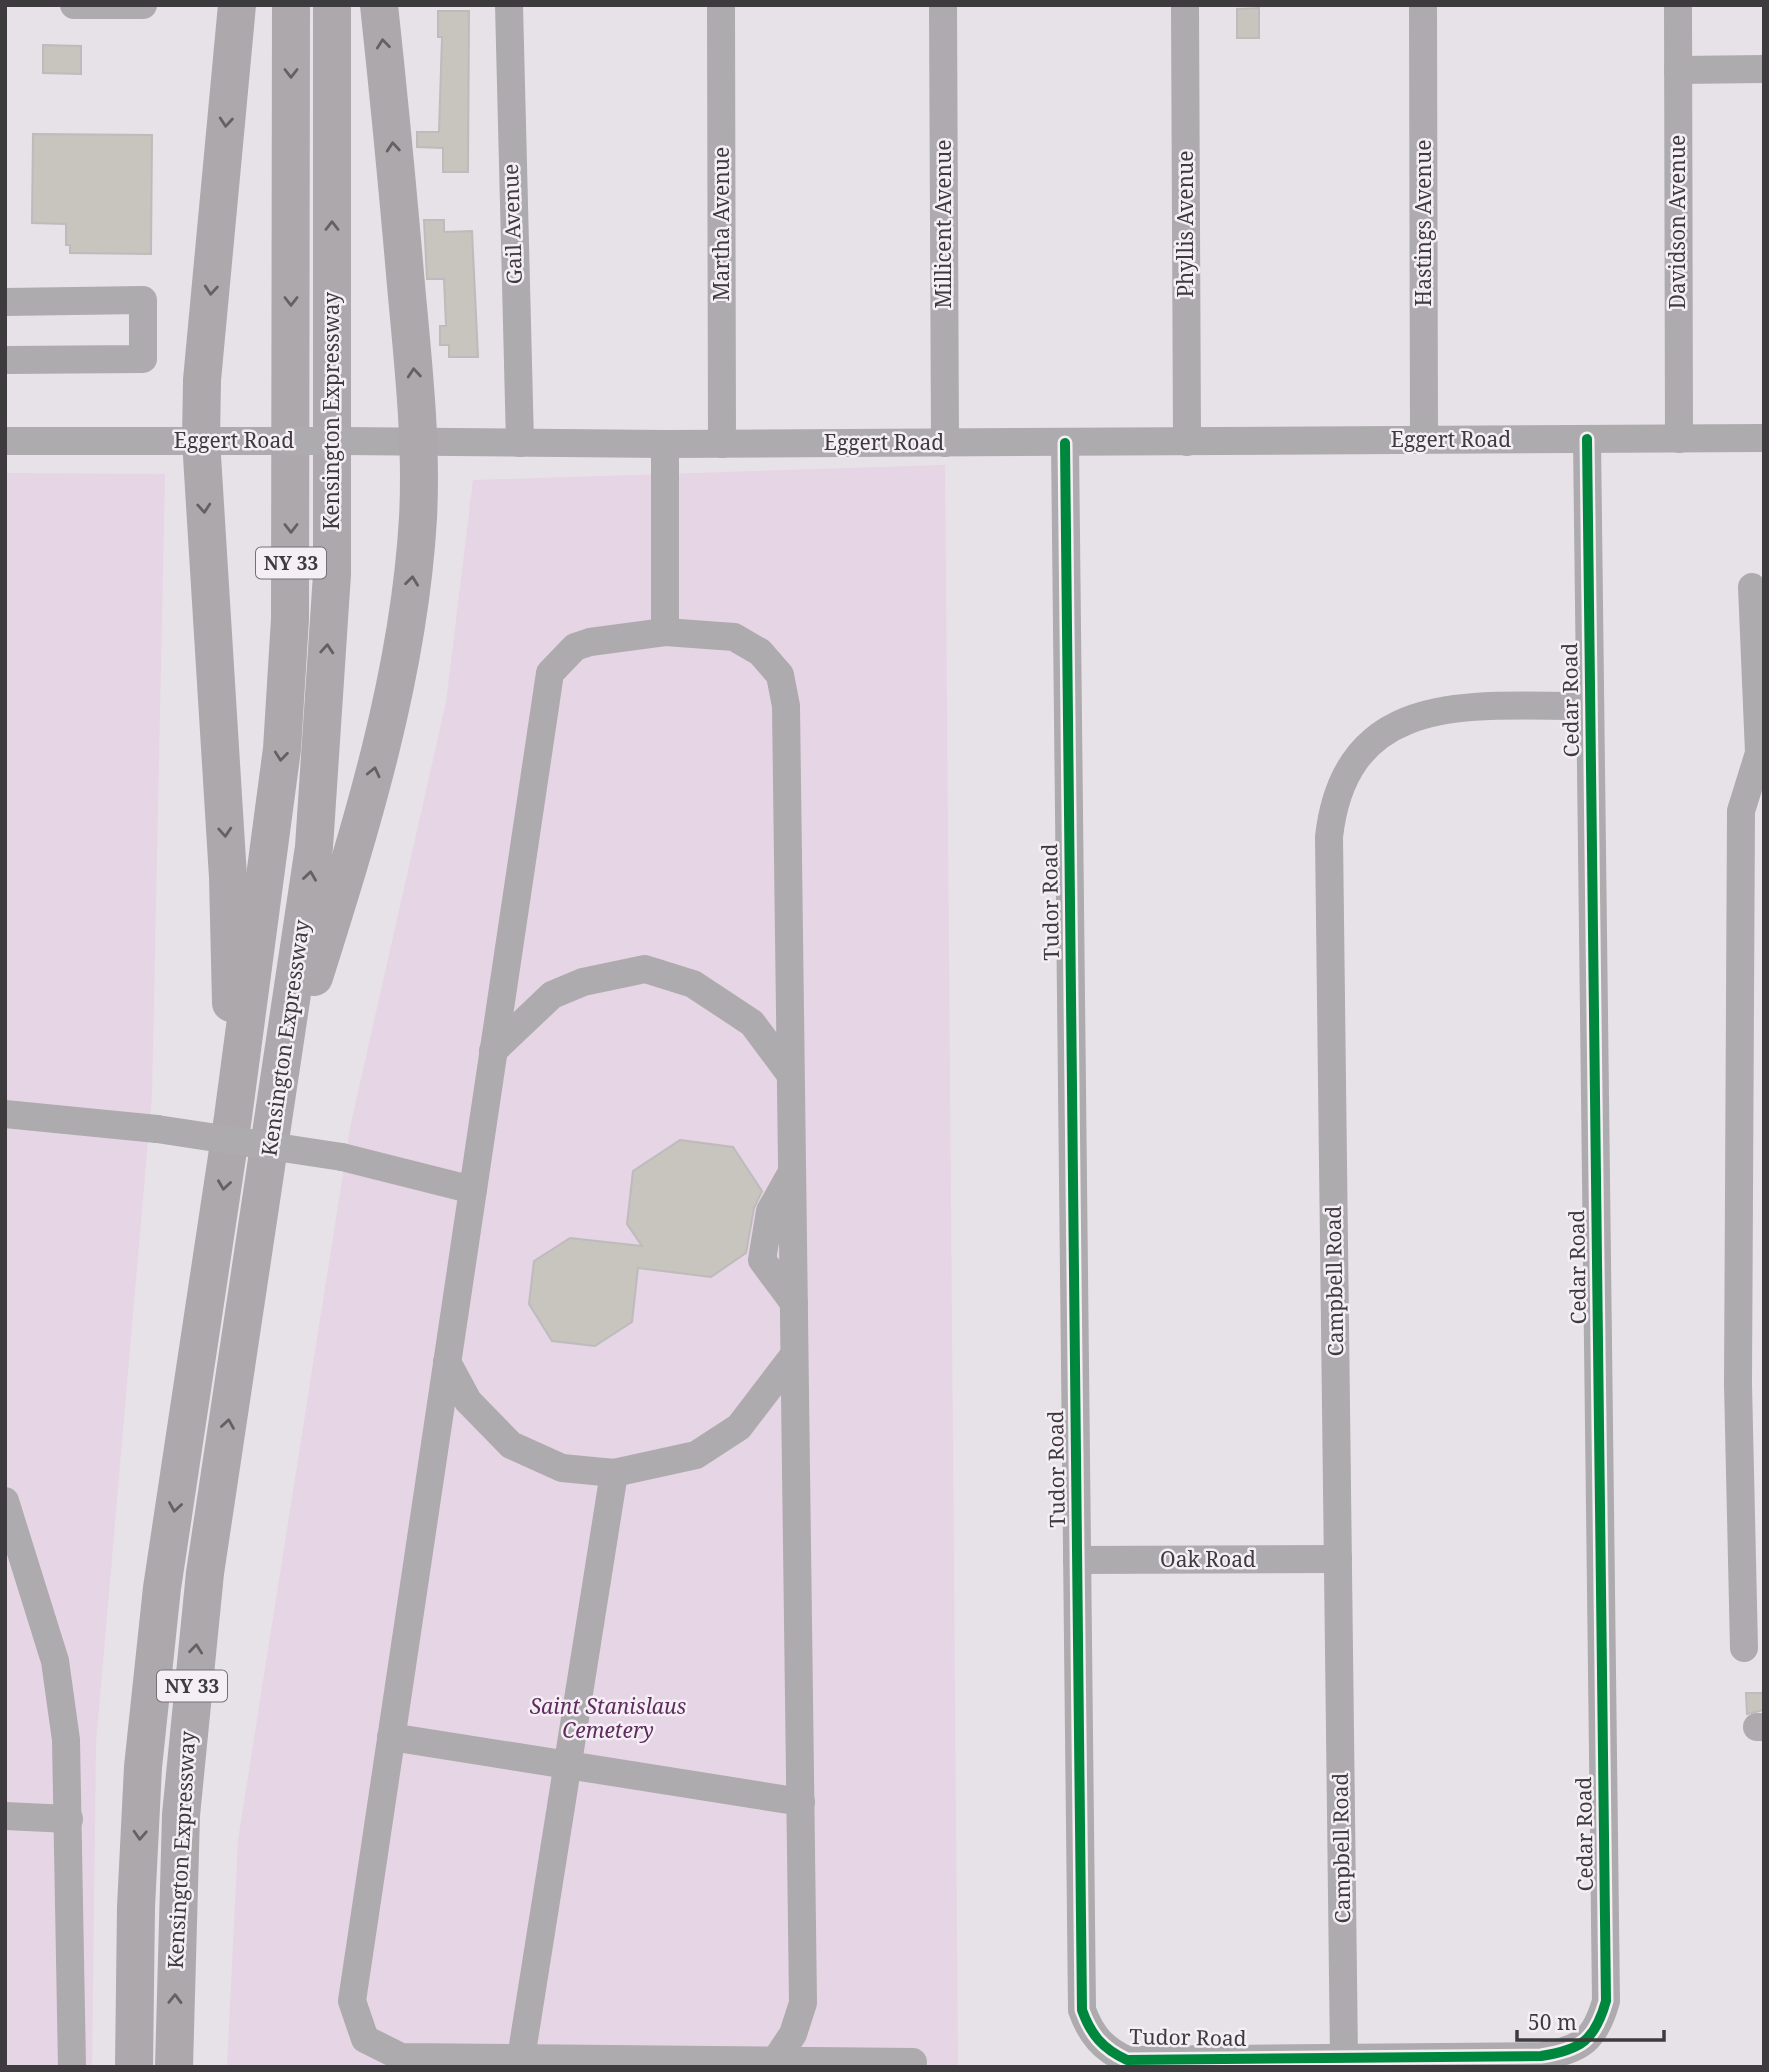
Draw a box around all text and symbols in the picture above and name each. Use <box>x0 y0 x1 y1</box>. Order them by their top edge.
one-way arrow <box>376 39 391 50</box>
one-way arrow <box>283 69 299 79</box>
one-way arrow <box>219 117 234 128</box>
street label: Davidson Avenue <box>1663 135 1691 309</box>
street label: Millicent Avenue <box>929 139 957 309</box>
street label: Hastings Avenue <box>1409 140 1437 306</box>
one-way arrow <box>386 141 401 153</box>
street label: Martha Avenue <box>707 147 735 301</box>
street label: Phyllis Avenue <box>1171 150 1199 298</box>
street label: Gail Avenue <box>496 163 528 285</box>
one-way arrow <box>324 220 340 231</box>
one-way arrow <box>204 284 219 295</box>
street label: Kensington Expressway <box>317 292 345 530</box>
one-way arrow <box>283 296 299 307</box>
one-way arrow <box>407 368 422 379</box>
street label: Eggert Road <box>1391 425 1511 453</box>
street label: Eggert Road <box>174 426 294 454</box>
street label: Eggert Road <box>824 428 944 456</box>
one-way arrow <box>196 503 211 514</box>
one-way arrow <box>283 524 299 534</box>
road number: NY 33 <box>256 548 326 578</box>
one-way arrow <box>405 575 420 587</box>
street label: Cedar Road <box>1555 642 1585 758</box>
one-way arrow <box>319 644 334 655</box>
one-way arrow <box>273 750 288 761</box>
one-way arrow <box>366 766 380 778</box>
one-way arrow <box>217 827 232 838</box>
street label: Tudor Road <box>1035 843 1065 961</box>
one-way arrow <box>302 870 317 882</box>
street label: Kensington Expressway <box>255 918 315 1158</box>
one-way arrow <box>216 1179 231 1190</box>
street label: Campbell Road <box>1319 1205 1349 1357</box>
street label: Cedar Road <box>1562 1209 1592 1325</box>
street label: Tudor Road <box>1041 1410 1071 1528</box>
one-way arrow <box>220 1418 235 1430</box>
one-way arrow <box>168 1501 183 1512</box>
street label: Oak Road <box>1160 1545 1256 1573</box>
one-way arrow <box>189 1644 204 1655</box>
road number: NY 33 <box>157 1670 227 1702</box>
park label: Saint Stanislaus Cemetery <box>530 1692 687 1744</box>
street label: Kensington Expressway <box>161 1730 201 1970</box>
street label: Campbell Road <box>1326 1772 1356 1924</box>
street label: Cedar Road <box>1569 1776 1599 1892</box>
one-way arrow <box>132 1830 147 1841</box>
one-way arrow <box>167 1993 183 2003</box>
scale bar <box>1517 1998 1664 2042</box>
text: 50 m <box>1528 2008 1577 2036</box>
street label: Tudor Road <box>1129 2022 1247 2052</box>

